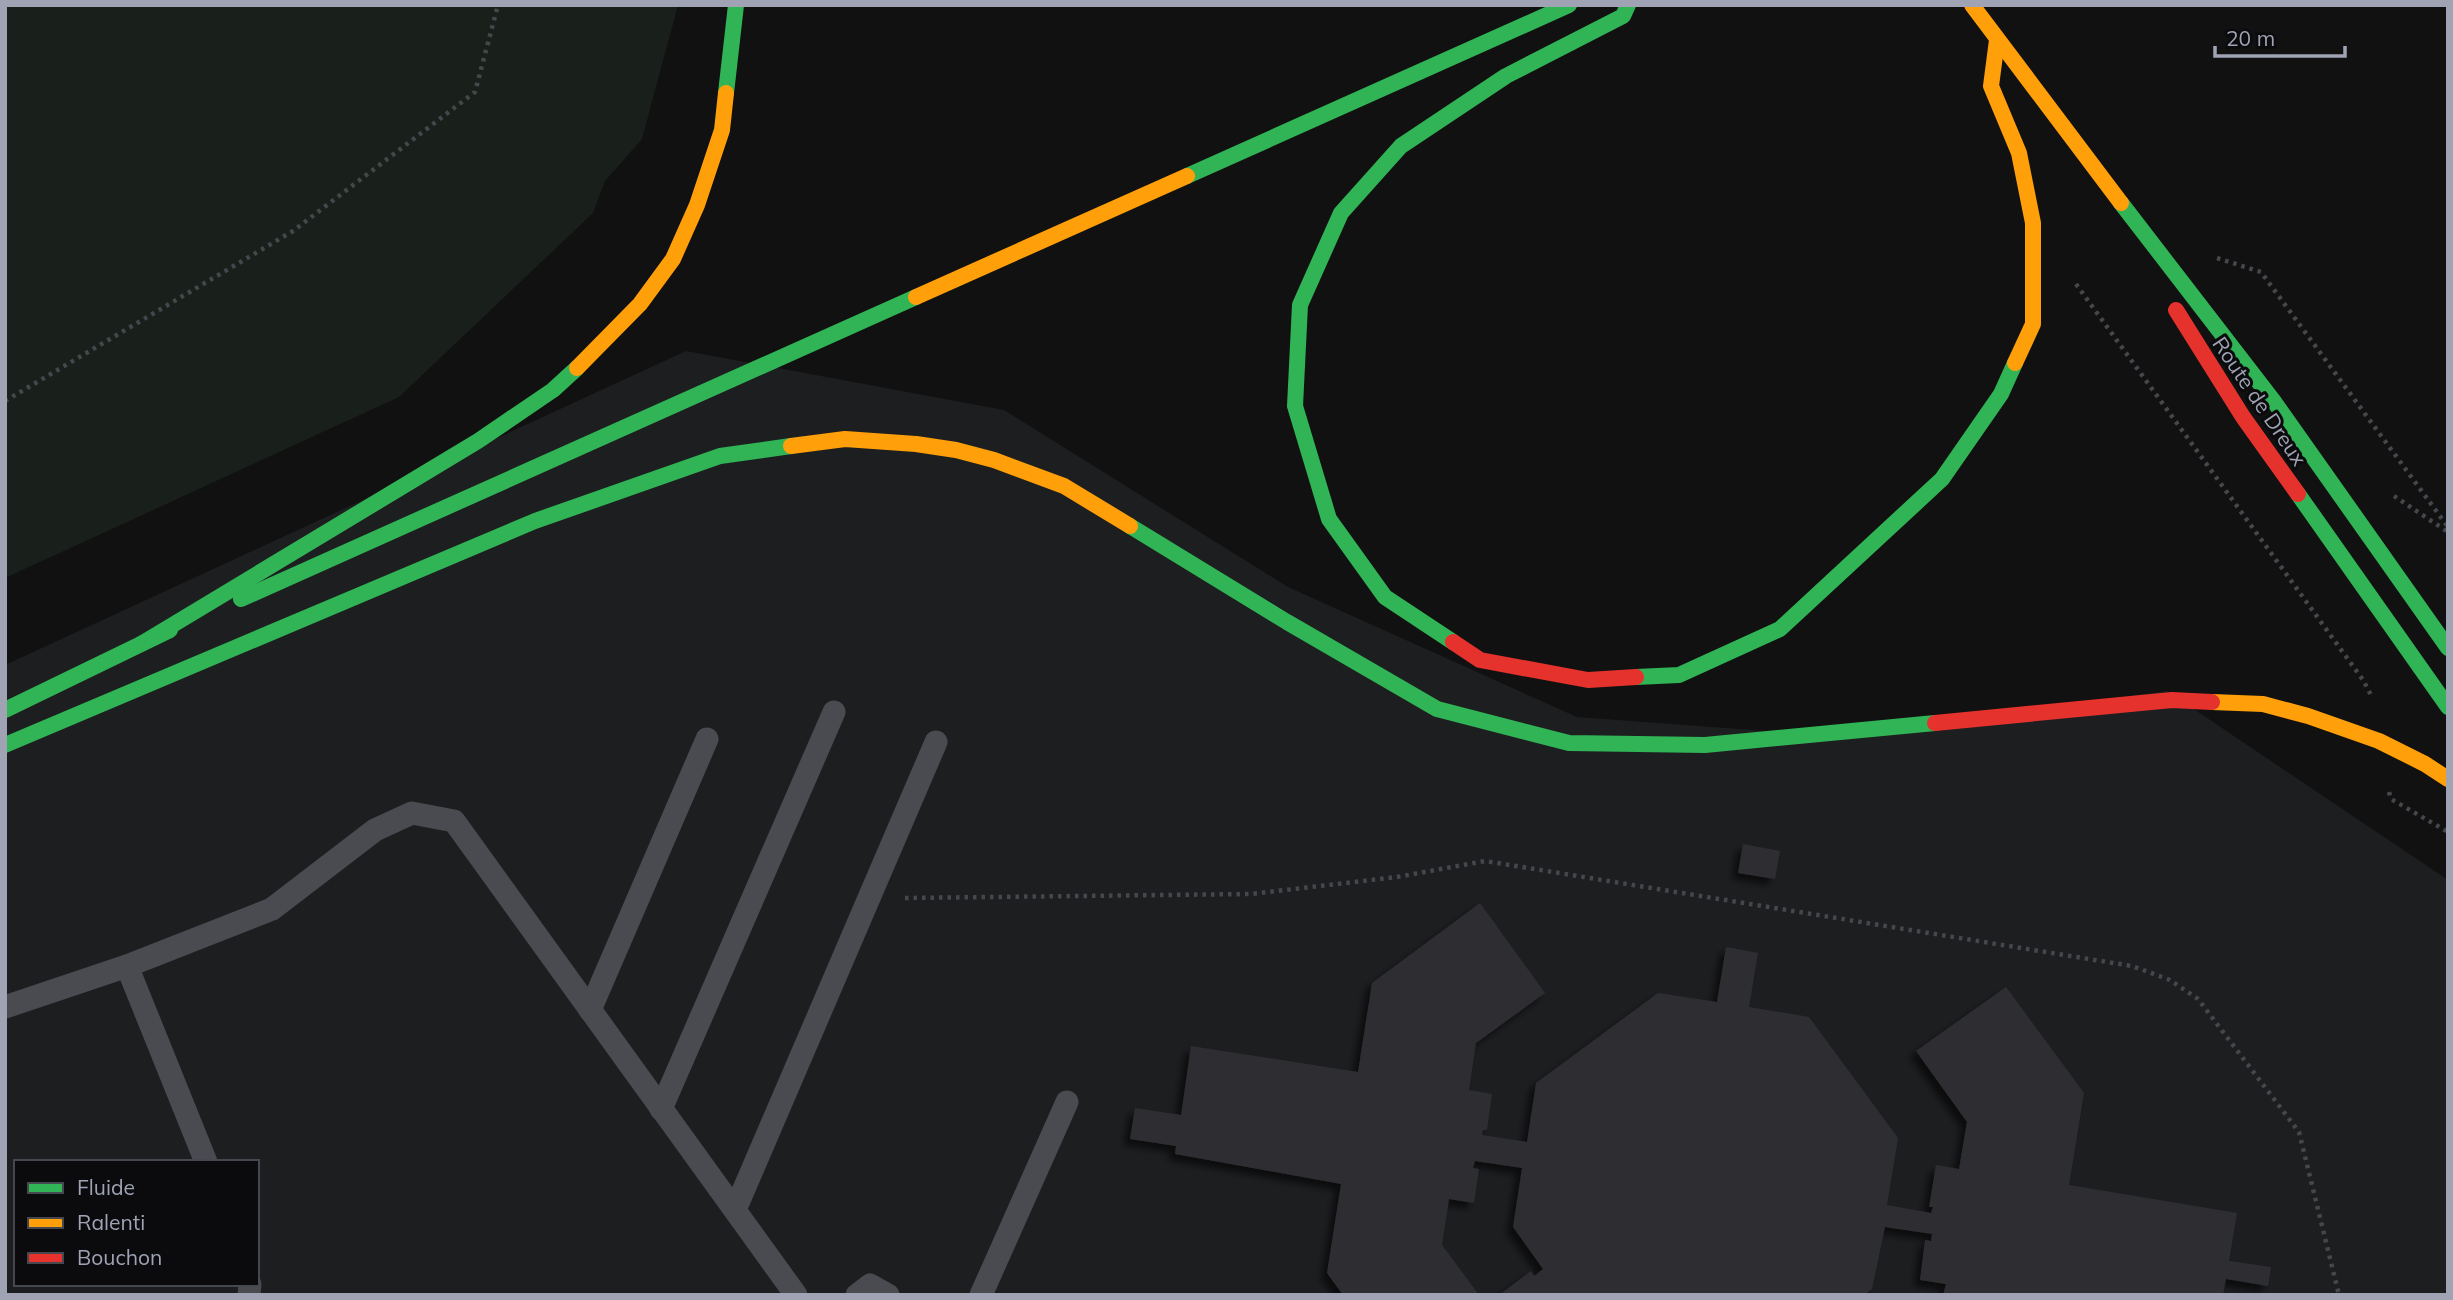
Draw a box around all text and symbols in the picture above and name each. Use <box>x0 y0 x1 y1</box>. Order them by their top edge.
scale bar <box>2215 14 2344 58</box>
text: 20 m <box>2226 25 2275 51</box>
street label: Route de Dreux <box>2207 332 2313 470</box>
legend <box>14 1160 259 1286</box>
text: Fluide <box>77 1174 135 1200</box>
text: Ralenti <box>77 1209 145 1235</box>
text: Bouchon <box>77 1244 162 1270</box>

